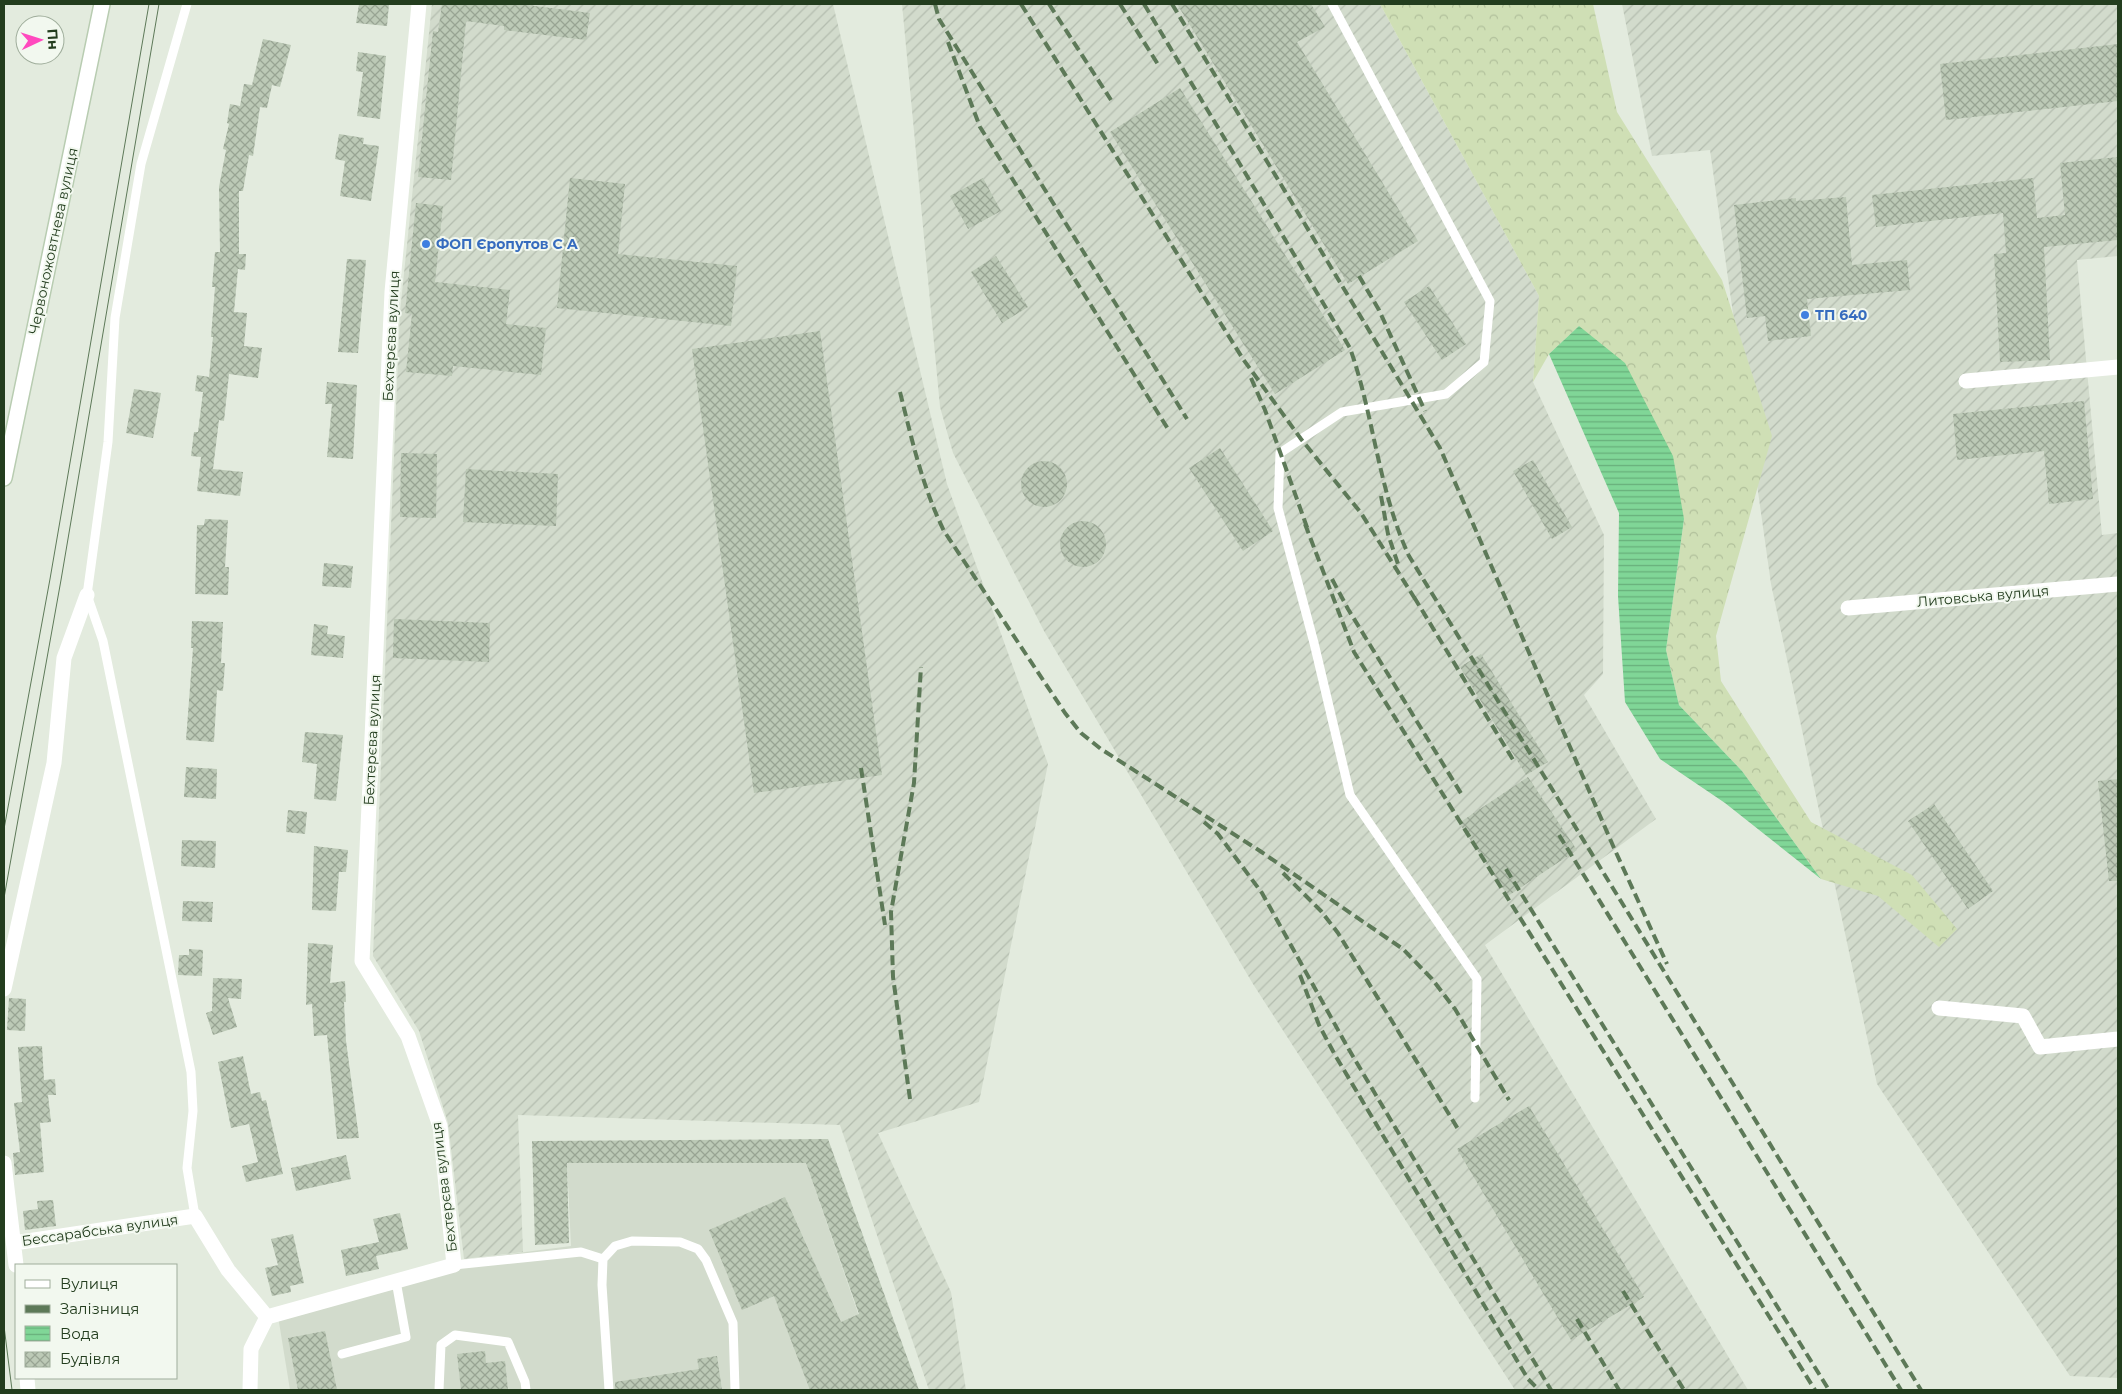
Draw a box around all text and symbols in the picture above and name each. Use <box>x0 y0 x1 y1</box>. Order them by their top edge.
north arrow <box>15 15 65 65</box>
text: Пн <box>43 28 63 50</box>
street label: Червоножовтнева вулиця <box>24 146 82 336</box>
place label: ФОП Єропутов С А <box>436 235 579 253</box>
marker: ФОП Єропутов С А <box>420 238 432 250</box>
street label: Бехтерєва вулиця <box>379 270 403 402</box>
place label: ТП 640 <box>1815 306 1867 324</box>
marker: ТП 640 <box>1799 309 1811 321</box>
street label: Литовська вулиця <box>1916 581 2050 611</box>
street label: Бехтерєва вулиця <box>360 674 384 806</box>
street label: Бехтерєва вулиця <box>427 1121 461 1253</box>
street label: Бессарабська вулиця <box>21 1210 179 1250</box>
legend <box>15 1264 178 1379</box>
text: Вулиця <box>60 1274 118 1293</box>
text: Залізниця <box>60 1299 139 1318</box>
text: Вода <box>60 1324 99 1343</box>
text: Будівля <box>60 1349 120 1368</box>

